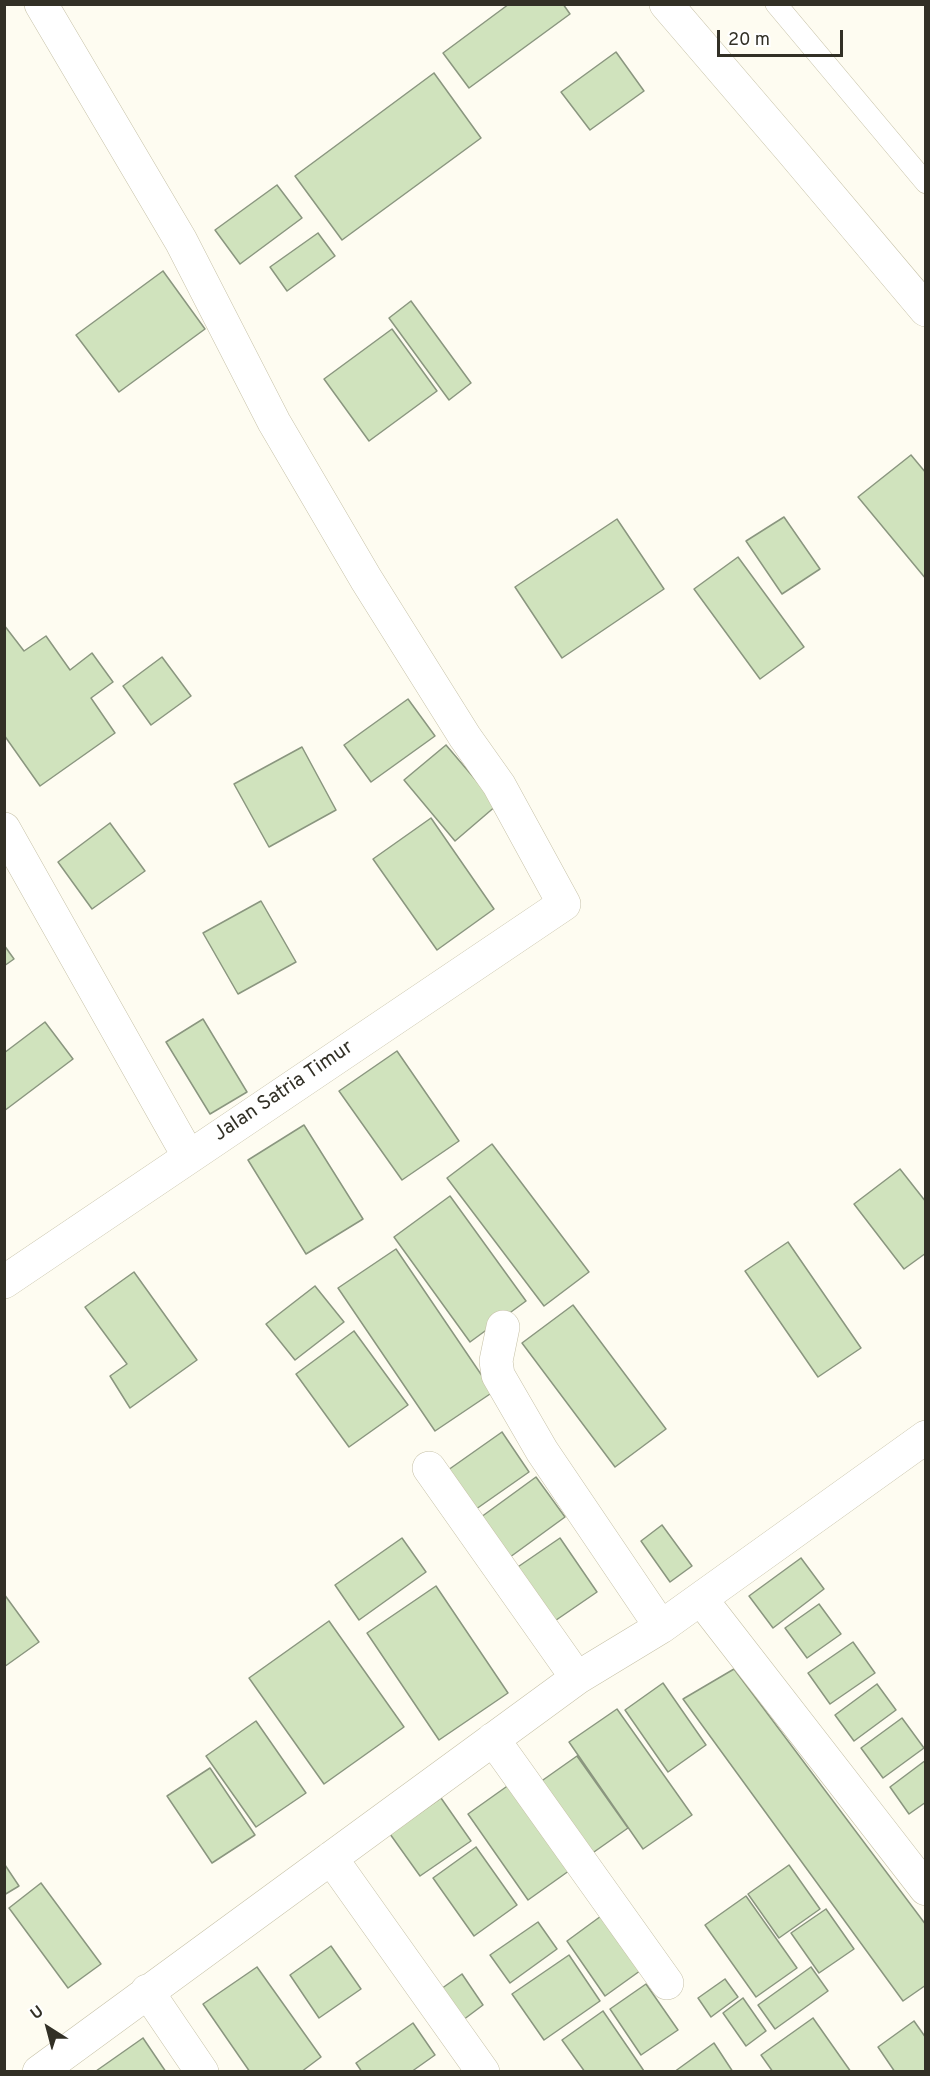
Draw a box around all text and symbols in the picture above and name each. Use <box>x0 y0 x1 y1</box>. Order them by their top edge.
scale bar <box>720 18 846 56</box>
text: 20 m <box>728 29 770 52</box>
street label: Jalan Satria Timur <box>210 1036 358 1148</box>
north arrow <box>18 1998 78 2058</box>
text: U <box>27 2002 48 2025</box>

